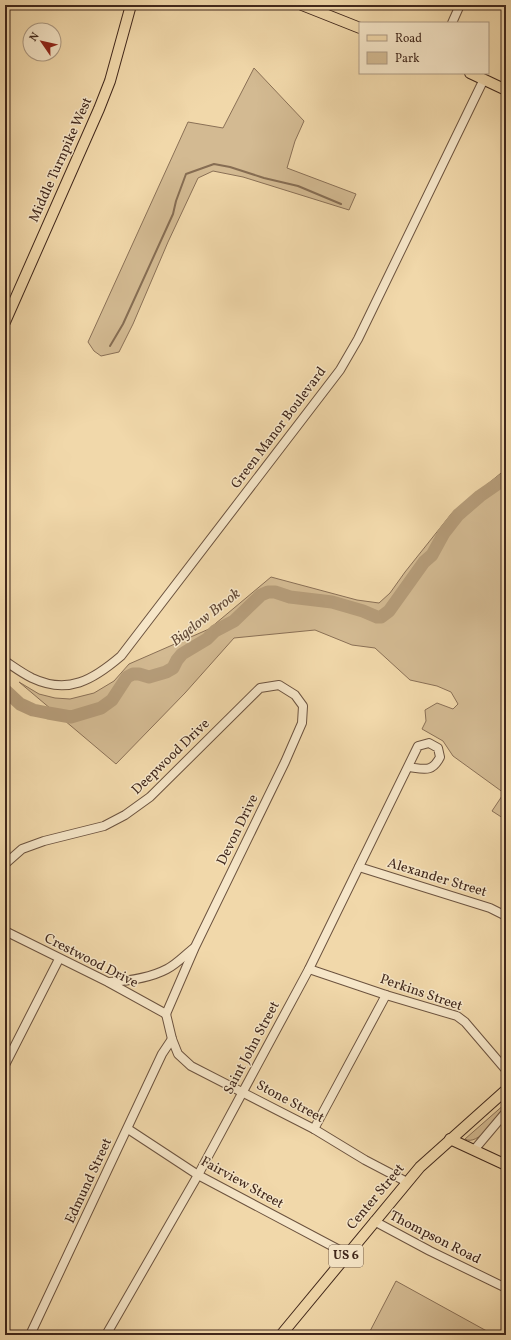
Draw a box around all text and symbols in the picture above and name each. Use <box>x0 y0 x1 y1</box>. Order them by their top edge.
north arrow <box>22 22 62 62</box>
legend <box>359 22 489 74</box>
text: N <box>26 30 43 45</box>
text: Road <box>395 31 422 47</box>
text: Park <box>395 51 420 67</box>
street label: Middle Turnpike West <box>25 94 97 226</box>
street label: Green Manor Boulevard <box>227 363 331 493</box>
water label: Bigelow Brook <box>167 584 245 652</box>
street label: Deepwood Drive <box>128 715 214 799</box>
street label: Devon Drive <box>213 791 264 869</box>
street label: Alexander Street <box>385 854 489 902</box>
street label: Crestwood Drive <box>41 929 142 993</box>
street label: Perkins Street <box>377 970 465 1016</box>
street label: Saint John Street <box>219 998 285 1098</box>
street label: Stone Street <box>253 1076 327 1128</box>
street label: Edmund Street <box>61 1135 117 1227</box>
street label: Fairview Street <box>197 1152 287 1214</box>
street label: Center Street <box>343 1160 409 1234</box>
street label: Thompson Road <box>386 1207 484 1269</box>
road number: US 6 <box>329 1245 363 1267</box>

